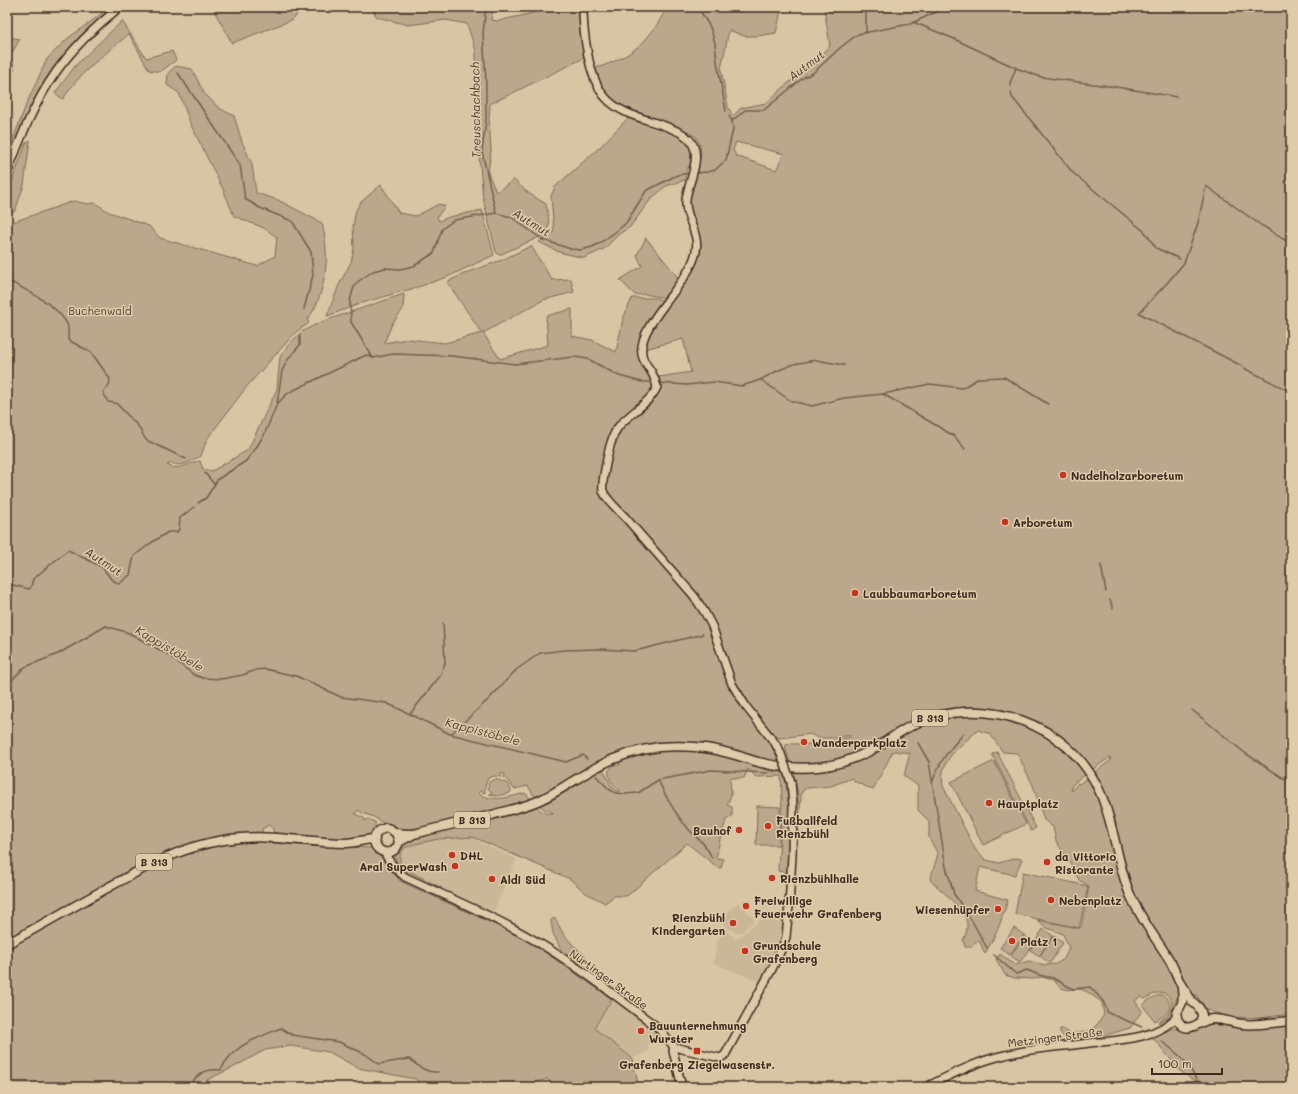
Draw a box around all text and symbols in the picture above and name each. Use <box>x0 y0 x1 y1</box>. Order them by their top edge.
water label: Autmut <box>785 46 827 84</box>
water label: Treuschachbach <box>466 61 484 158</box>
water label: Autmut <box>510 204 554 240</box>
park label: Buchenwald <box>68 303 132 318</box>
place label: Nadelholzarboretum <box>1071 468 1183 483</box>
marker: Nadelholzarboretum <box>1058 470 1068 480</box>
place label: Arboretum <box>1013 515 1073 530</box>
marker: Arboretum <box>1000 517 1010 527</box>
water label: Autmut <box>82 543 126 579</box>
place label: Laubbaumarboretum <box>863 586 977 601</box>
marker: Laubbaumarboretum <box>850 588 860 598</box>
water label: Kappistöbele <box>133 621 207 675</box>
road number: B 313 <box>912 710 948 726</box>
water label: Kappistöbele <box>444 713 522 749</box>
place label: Wanderparkplatz <box>812 735 907 750</box>
marker: Wanderparkplatz <box>799 737 809 747</box>
place label: Hauptplatz <box>997 796 1058 811</box>
marker: Hauptplatz <box>984 798 994 808</box>
road number: B 313 <box>454 812 490 828</box>
place label: Fußballfeld Rienzbühl <box>776 813 837 841</box>
marker: Fußballfeld Rienzbühl <box>763 821 773 831</box>
place label: Bauhof <box>693 823 731 838</box>
marker: Bauhof <box>734 825 744 835</box>
place label: DHL <box>460 848 484 863</box>
place label: da Vittorio Ristorante <box>1055 849 1117 877</box>
marker: DHL <box>447 850 457 860</box>
road number: B 313 <box>136 854 172 870</box>
marker: da Vittorio Ristorante <box>1042 857 1052 867</box>
place label: Aral SuperWash <box>359 859 447 874</box>
marker: Aral SuperWash <box>450 861 460 871</box>
place label: Rienzbühlhalle <box>780 871 859 886</box>
place label: Aldi Süd <box>500 872 545 887</box>
marker: Rienzbühlhalle <box>767 873 777 883</box>
marker: Aldi Süd <box>487 874 497 884</box>
place label: Freiwillige Feuerwehr Grafenberg <box>754 893 882 921</box>
place label: Nebenplatz <box>1059 893 1122 908</box>
marker: Nebenplatz <box>1046 895 1056 905</box>
marker: Freiwillige Feuerwehr Grafenberg <box>741 901 751 911</box>
place label: Wiesenhüpfer <box>915 902 990 917</box>
marker: Wiesenhüpfer <box>993 904 1003 914</box>
place label: Rienzbühl Kindergarten <box>652 910 725 938</box>
marker: Rienzbühl Kindergarten <box>728 918 738 928</box>
place label: Platz 1 <box>1020 934 1057 949</box>
marker: Platz 1 <box>1007 936 1017 946</box>
place label: Grundschule Grafenberg <box>753 938 822 966</box>
street label: Nürtinger Straße <box>567 945 651 1013</box>
marker: Grundschule Grafenberg <box>740 946 750 956</box>
place label: Bauunternehmung Wurster <box>649 1018 747 1046</box>
street label: Metzinger Straße <box>1007 1024 1103 1050</box>
marker: Bauunternehmung Wurster <box>636 1026 646 1036</box>
marker: Grafenberg Ziegelwasenstr. <box>692 1046 702 1056</box>
scale bar <box>1152 1050 1222 1076</box>
text: 100 m <box>1158 1055 1192 1071</box>
place label: Grafenberg Ziegelwasenstr. <box>619 1057 775 1072</box>

